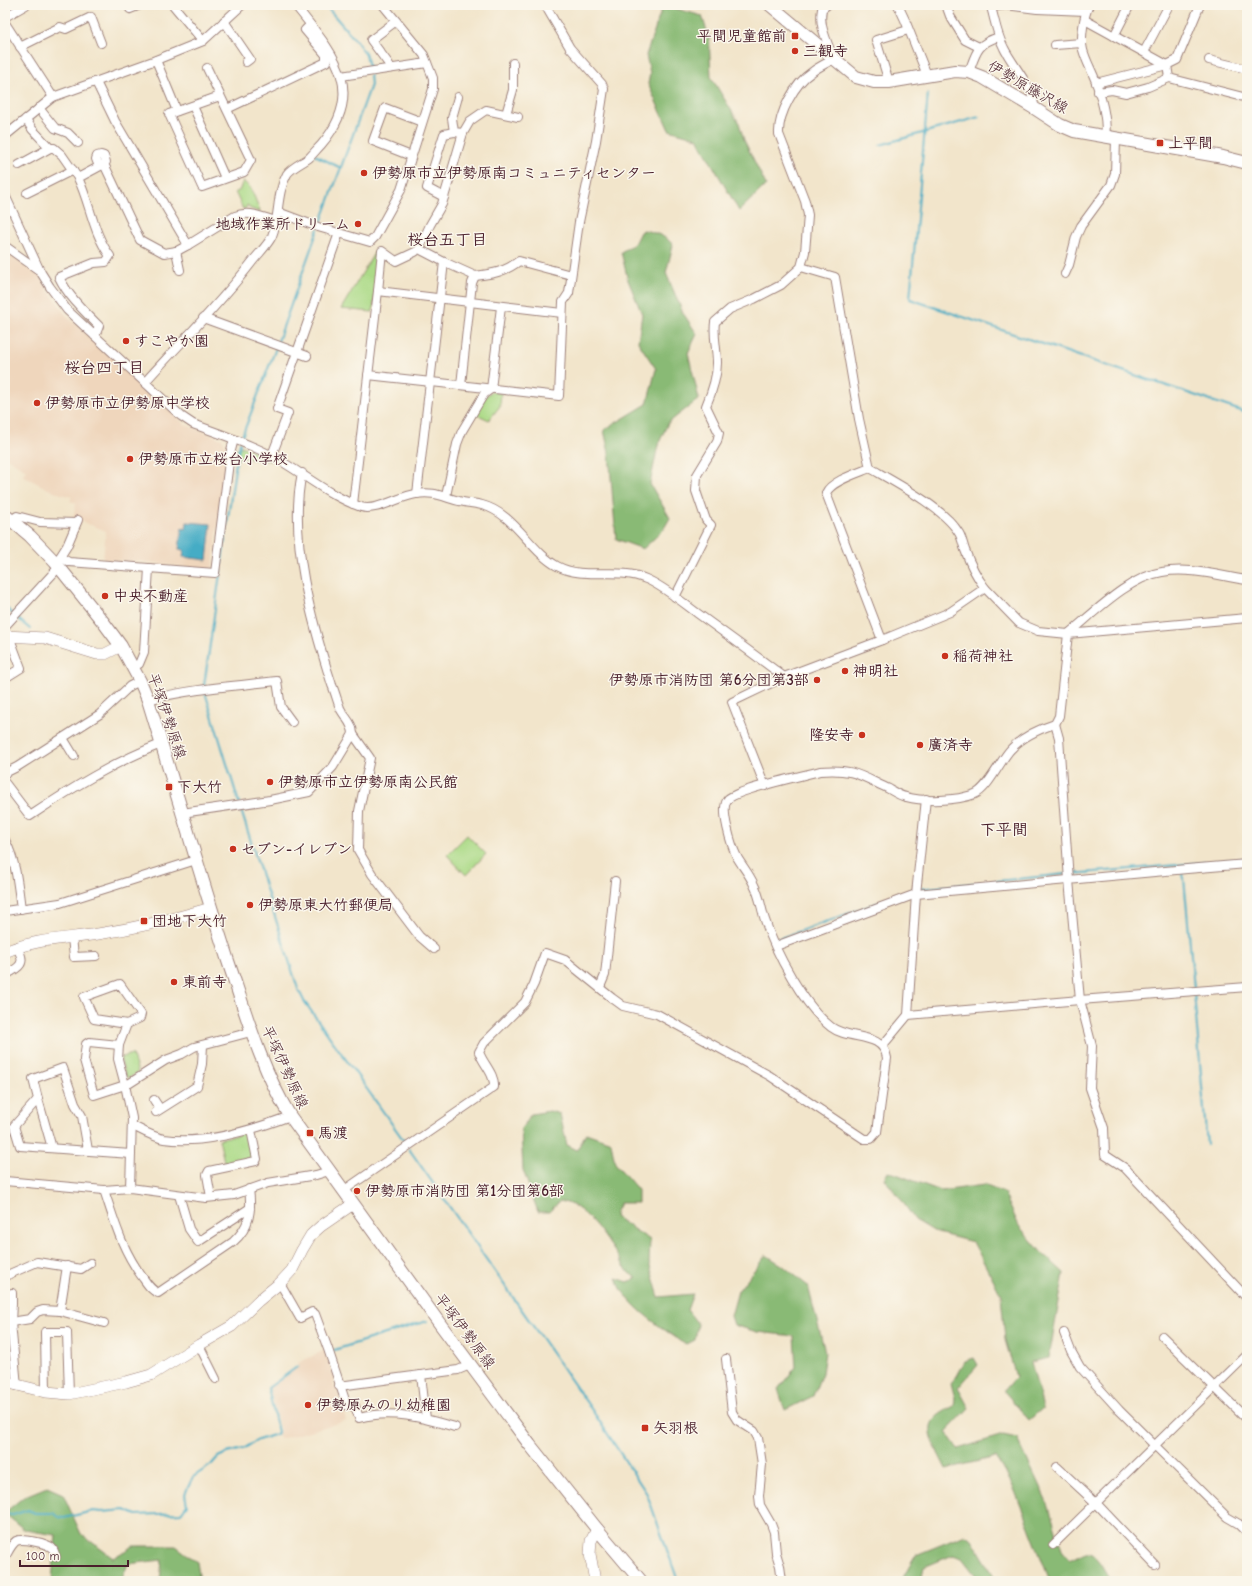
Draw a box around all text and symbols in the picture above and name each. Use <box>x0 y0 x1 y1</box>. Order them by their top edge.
place label: 平間児童館前 <box>697 27 787 45</box>
marker: 平間児童館前 <box>790 31 800 41</box>
place label: 三観寺 <box>803 42 848 60</box>
marker: 三観寺 <box>790 46 800 56</box>
street label: 伊勢原藤沢線 <box>985 57 1071 117</box>
place label: 上平間 <box>1168 134 1213 152</box>
marker: 上平間 <box>1155 138 1165 148</box>
place label: 伊勢原市立伊勢原南コミュニティセンター <box>372 164 656 182</box>
marker: 伊勢原市立伊勢原南コミュニティセンター <box>359 168 369 178</box>
place label: 地域作業所ドリーム <box>216 215 350 233</box>
marker: 地域作業所ドリーム <box>353 219 363 229</box>
district label: 桜台五丁目 <box>407 231 487 249</box>
place label: すこやか園 <box>134 332 209 350</box>
marker: すこやか園 <box>121 336 131 346</box>
district label: 桜台四丁目 <box>64 359 144 377</box>
place label: 伊勢原市立伊勢原中学校 <box>45 394 210 412</box>
marker: 伊勢原市立伊勢原中学校 <box>32 398 42 408</box>
place label: 伊勢原市立桜台小学校 <box>138 450 288 468</box>
marker: 伊勢原市立桜台小学校 <box>125 454 135 464</box>
place label: 中央不動産 <box>113 587 188 605</box>
marker: 中央不動産 <box>100 591 110 601</box>
place label: 稲荷神社 <box>953 647 1013 665</box>
marker: 稲荷神社 <box>940 651 950 661</box>
place label: 神明社 <box>853 662 898 680</box>
marker: 神明社 <box>840 666 850 676</box>
street label: 平塚伊勢原線 <box>144 671 190 761</box>
place label: 伊勢原市消防団 第6分団第3部 <box>608 671 809 689</box>
marker: 伊勢原市消防団 第6分団第3部 <box>812 675 822 685</box>
place label: 隆安寺 <box>809 726 854 744</box>
marker: 隆安寺 <box>857 730 867 740</box>
place label: 廣済寺 <box>928 736 973 754</box>
marker: 廣済寺 <box>915 740 925 750</box>
place label: 伊勢原市立伊勢原南公民館 <box>278 773 458 791</box>
marker: 伊勢原市立伊勢原南公民館 <box>265 777 275 787</box>
place label: 下大竹 <box>177 778 222 796</box>
marker: 下大竹 <box>164 782 174 792</box>
district label: 下平間 <box>980 821 1028 839</box>
place label: セブン-イレブン <box>241 840 352 858</box>
marker: セブン-イレブン <box>228 844 238 854</box>
place label: 伊勢原東大竹郵便局 <box>258 896 393 914</box>
marker: 伊勢原東大竹郵便局 <box>245 900 255 910</box>
place label: 団地下大竹 <box>152 912 227 930</box>
marker: 団地下大竹 <box>139 916 149 926</box>
place label: 東前寺 <box>182 973 227 991</box>
marker: 東前寺 <box>169 977 179 987</box>
street label: 平塚伊勢原線 <box>258 1022 312 1112</box>
place label: 馬渡 <box>318 1124 348 1142</box>
marker: 馬渡 <box>305 1128 315 1138</box>
place label: 伊勢原市消防団 第1分団第6部 <box>365 1182 564 1200</box>
marker: 伊勢原市消防団 第1分団第6部 <box>352 1186 362 1196</box>
street label: 平塚伊勢原線 <box>431 1290 499 1372</box>
place label: 伊勢原みのり幼稚園 <box>316 1396 451 1414</box>
marker: 伊勢原みのり幼稚園 <box>303 1400 313 1410</box>
place label: 矢羽根 <box>653 1419 698 1437</box>
marker: 矢羽根 <box>640 1423 650 1433</box>
scale bar <box>20 1542 128 1568</box>
text: 100 m <box>26 1549 59 1563</box>

